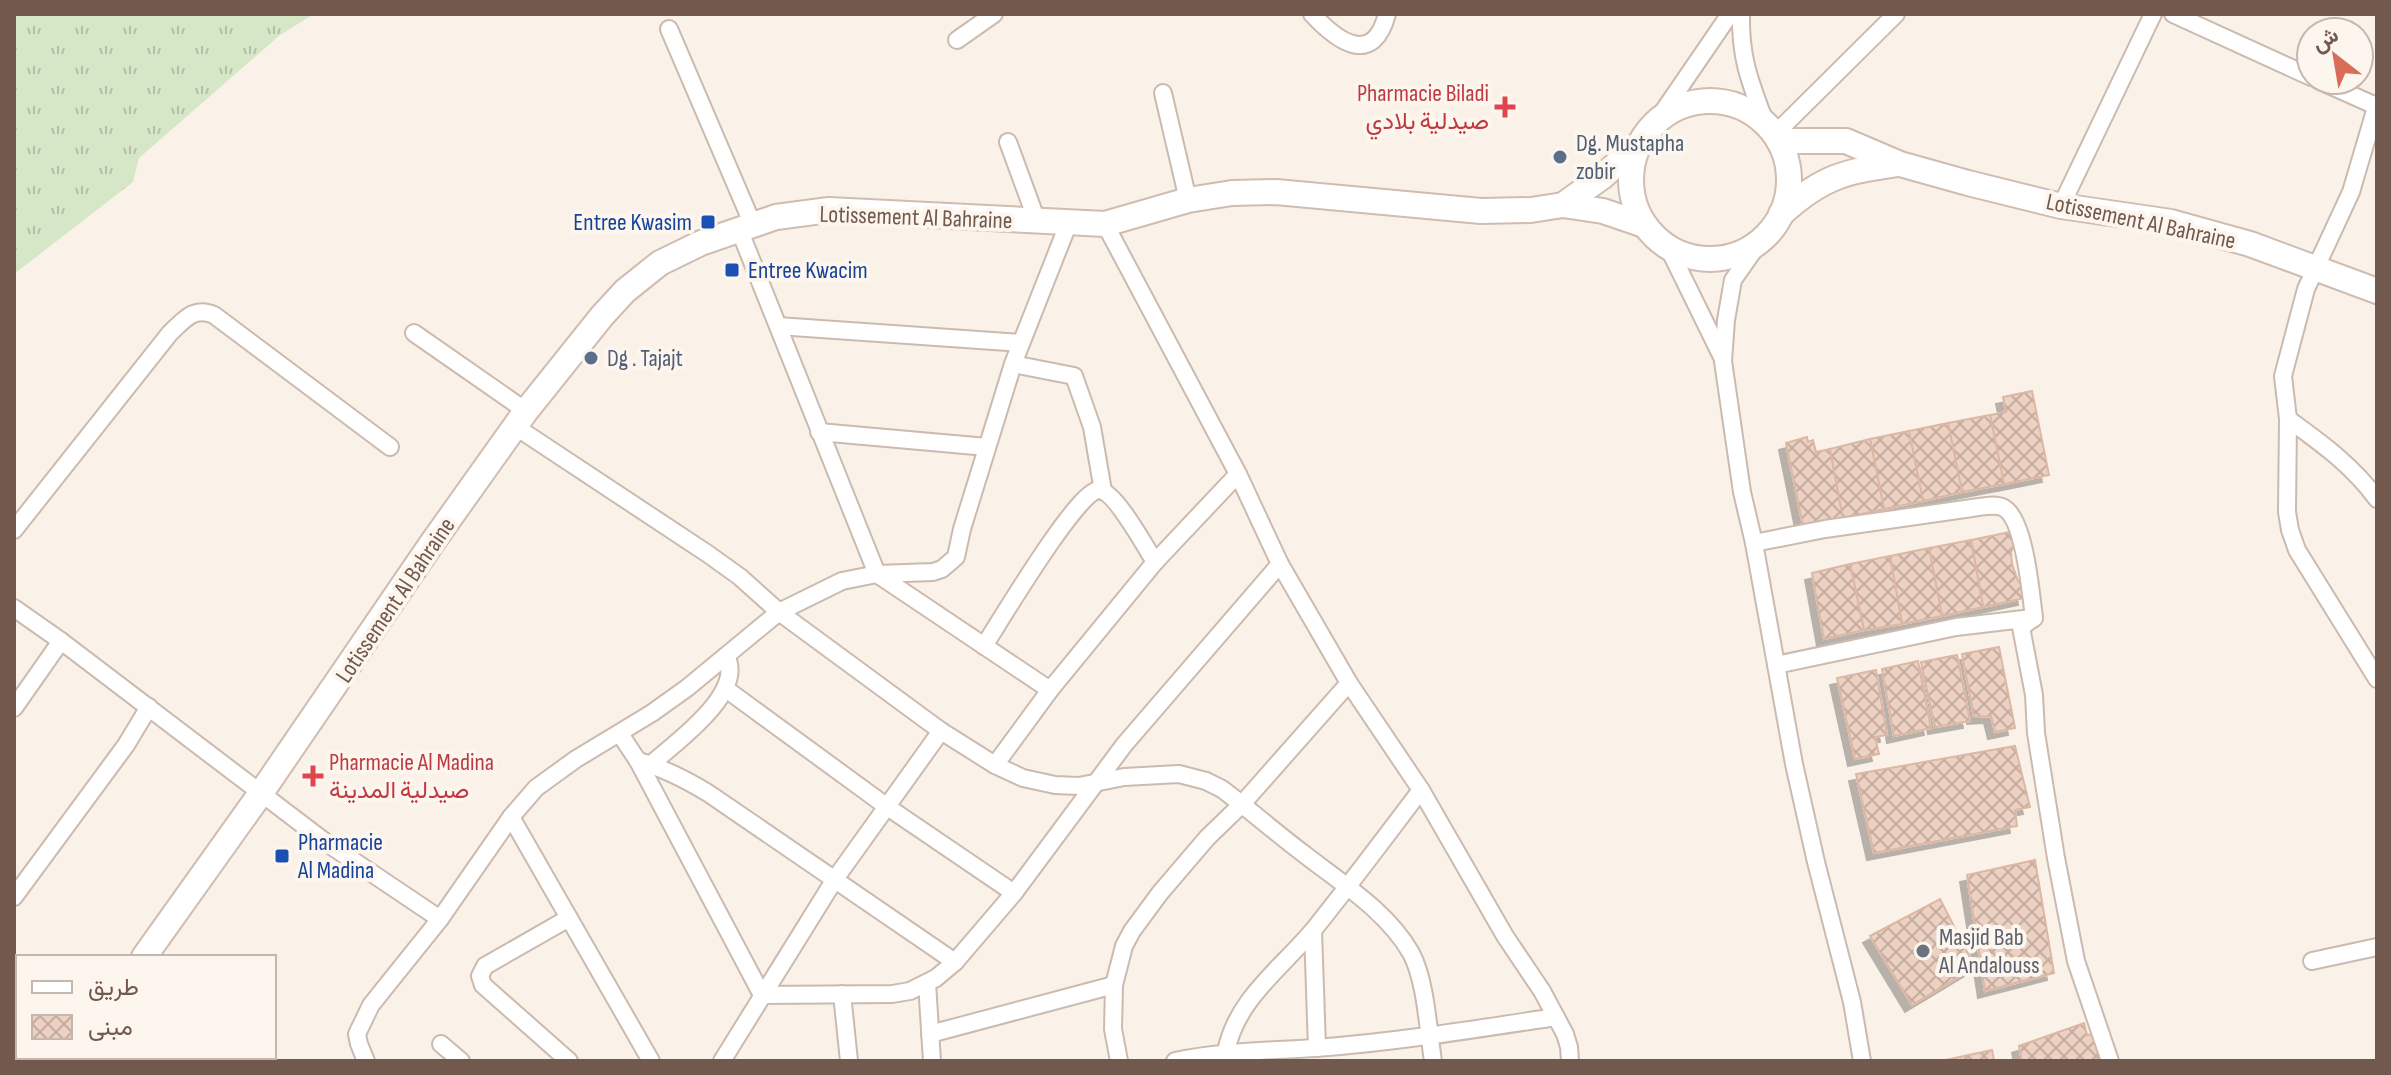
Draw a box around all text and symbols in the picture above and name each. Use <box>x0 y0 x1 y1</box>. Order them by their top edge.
north arrow <box>2295 16 2375 96</box>
text: ش <box>2307 22 2344 59</box>
place label: Pharmacie Biladi صيدلية بلادي <box>1357 79 1489 140</box>
marker: Pharmacie Biladi صيدلية بلادي <box>1496 98 1514 116</box>
place label: Dg. Mustapha zobir <box>1576 129 1684 186</box>
marker: Dg. Mustapha zobir <box>1551 148 1569 166</box>
street label: Lotissement Al Bahraine <box>2044 187 2238 256</box>
street label: Lotissement Al Bahraine <box>819 200 1013 235</box>
place label: Entree Kwasim <box>573 208 692 237</box>
marker: Entree Kwasim <box>699 213 717 231</box>
place label: Entree Kwacim <box>748 256 868 285</box>
marker: Entree Kwacim <box>723 261 741 279</box>
place label: Dg . Tajajt <box>607 344 683 373</box>
marker: Dg . Tajajt <box>582 349 600 367</box>
street label: Lotissement Al Bahraine <box>329 512 461 688</box>
place label: Pharmacie Al Madina صيدلية المدينة <box>329 748 494 805</box>
marker: Pharmacie Al Madina صيدلية المدينة <box>304 767 322 785</box>
place label: Pharmacie Al Madina <box>297 828 383 885</box>
marker: Pharmacie Al Madina <box>273 847 291 865</box>
place label: Masjid Bab Al Andalouss <box>1938 923 2040 980</box>
marker: Masjid Bab Al Andalouss <box>1914 942 1932 960</box>
legend <box>16 955 276 1059</box>
text: طريق <box>88 973 139 1002</box>
text: مبنى <box>88 1013 133 1042</box>

